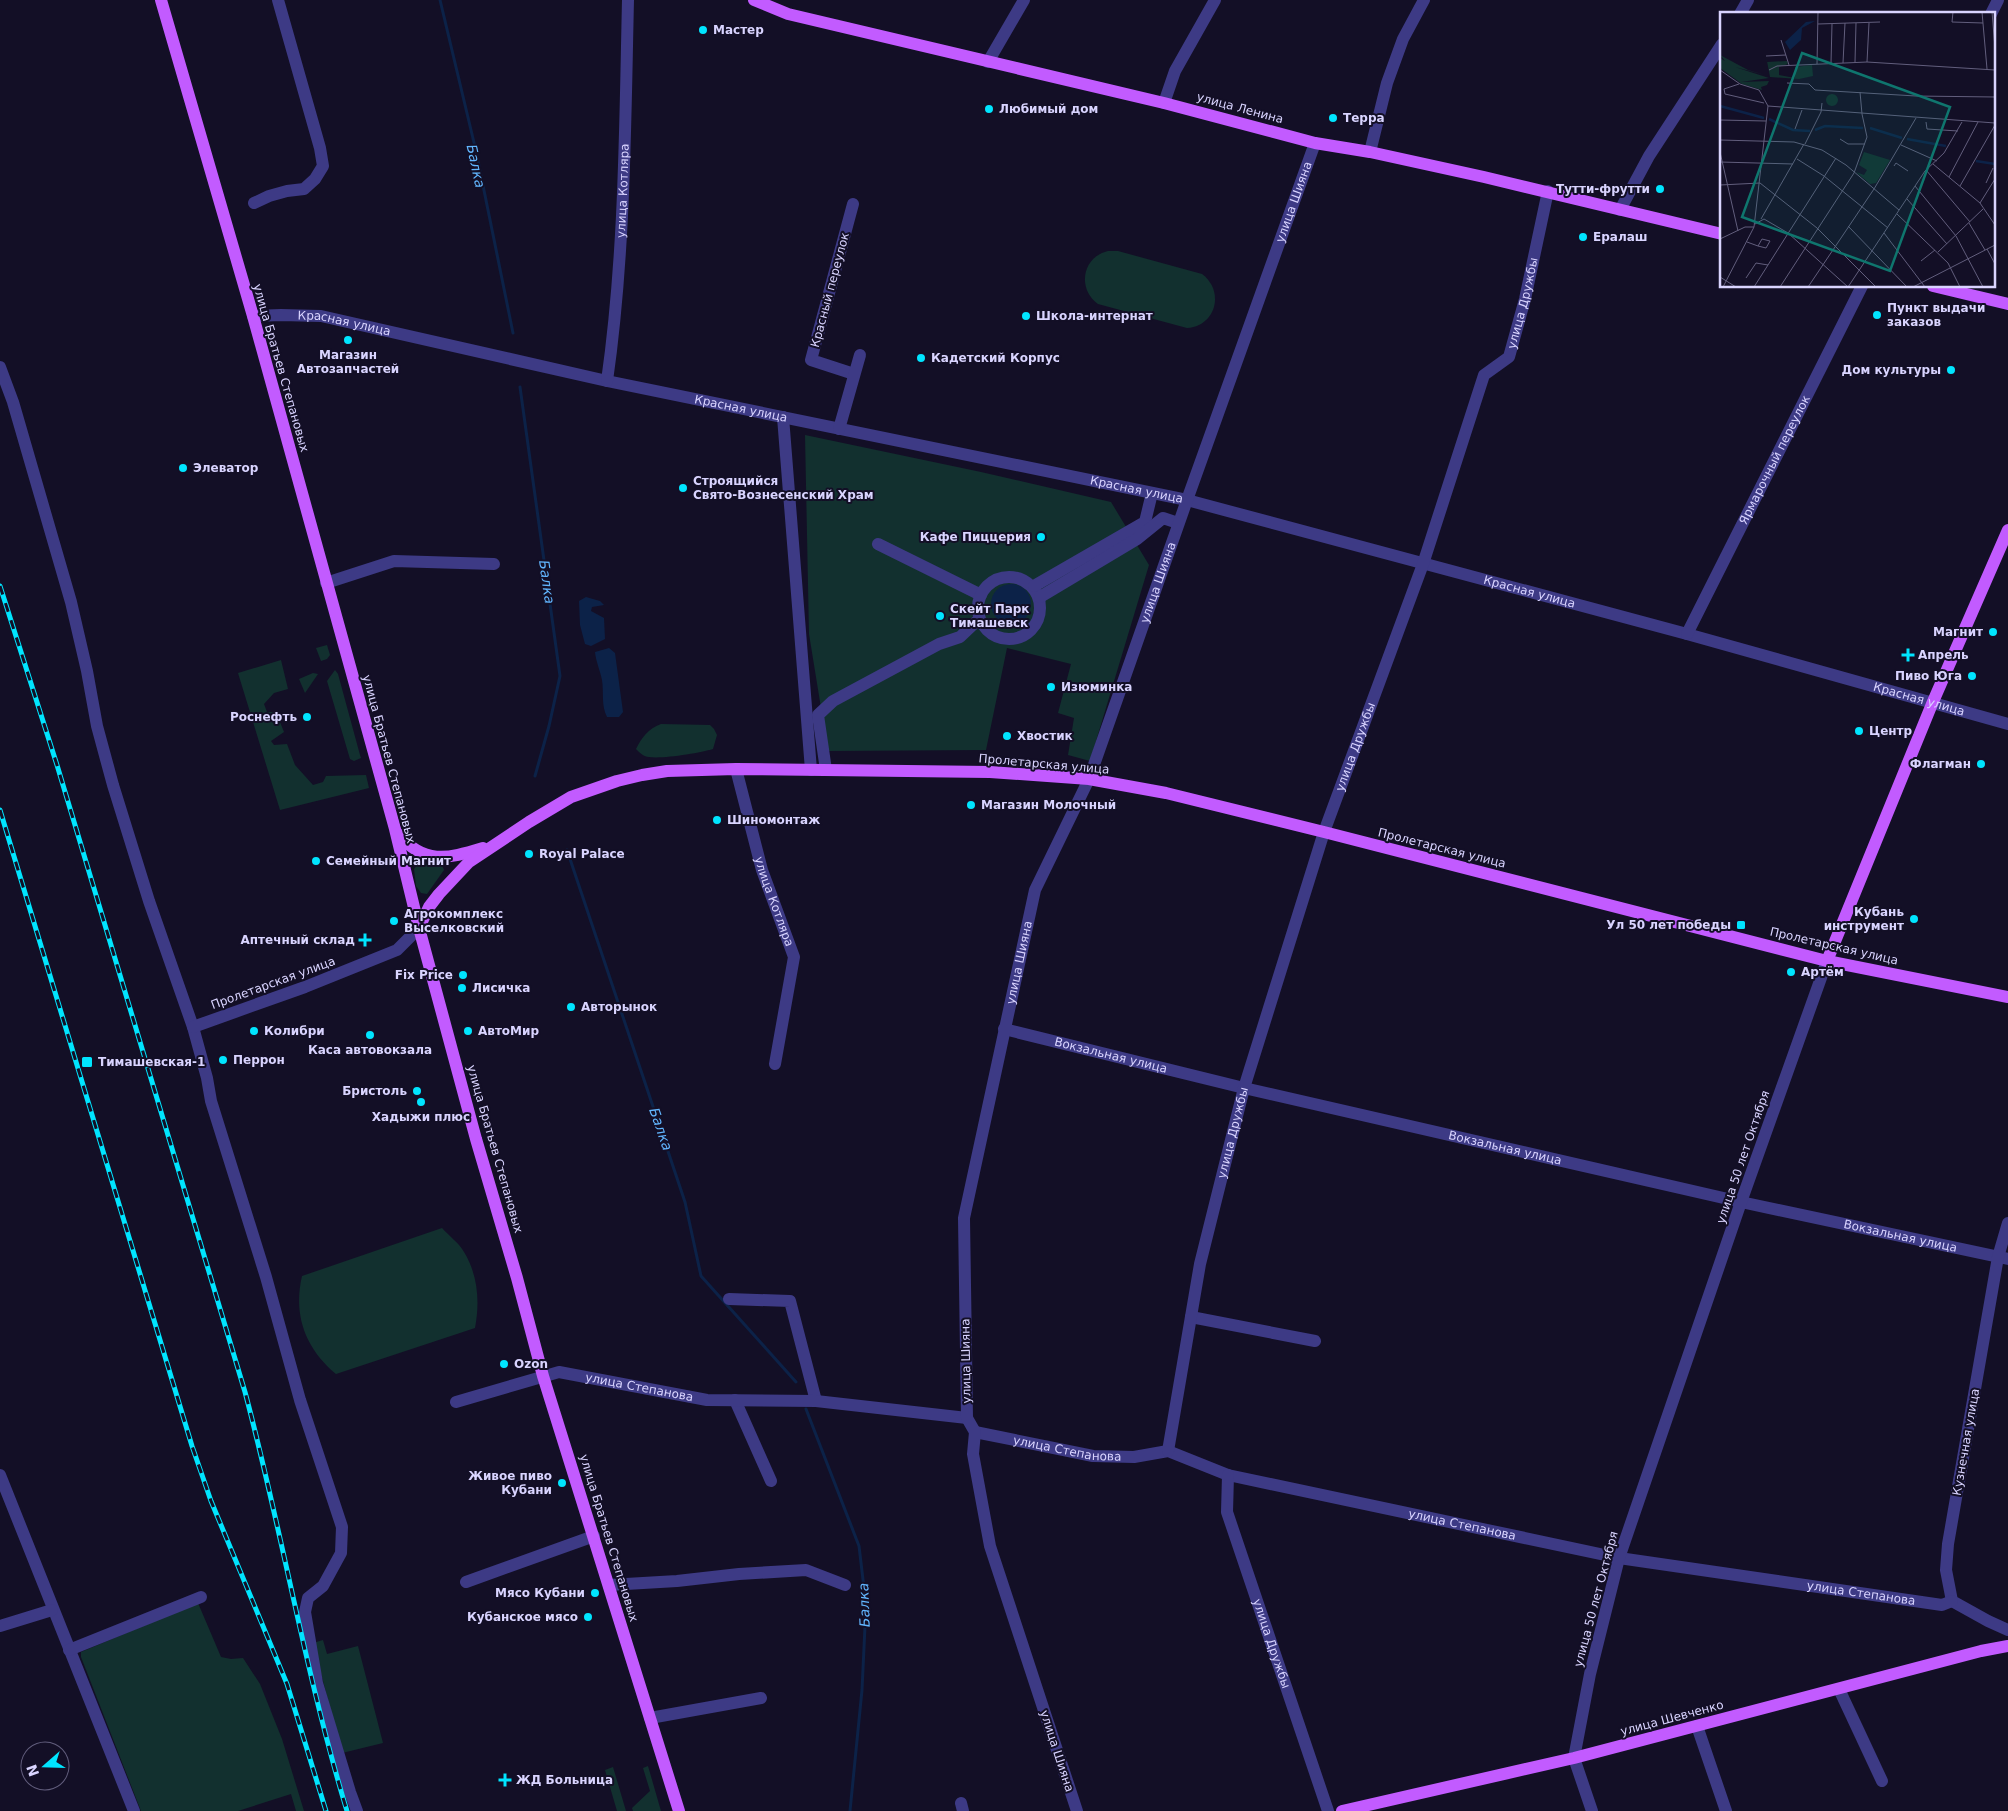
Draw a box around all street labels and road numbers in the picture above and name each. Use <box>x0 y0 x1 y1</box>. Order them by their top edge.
street label: улица Ленина <box>1195 90 1285 126</box>
street label: улица Котляра <box>614 143 632 238</box>
street label: улица Шияна <box>1273 160 1315 244</box>
street label: Красный переулок <box>808 231 852 349</box>
street label: улица Дружбы <box>1505 256 1541 351</box>
street label: улица Братьев Степановых <box>250 282 312 454</box>
street label: Красная улица <box>298 308 392 339</box>
street label: Красная улица <box>693 392 789 425</box>
street label: Ярмарочный переулок <box>1736 393 1813 527</box>
street label: Красная улица <box>1089 473 1184 506</box>
street label: улица Шияна <box>1137 540 1179 625</box>
street label: Красная улица <box>1482 573 1577 611</box>
street label: улица Братьев Степановых <box>360 673 418 845</box>
street label: Красная улица <box>1872 680 1966 719</box>
street label: улица Дружбы <box>1333 701 1378 793</box>
street label: Пролетарская улица <box>978 751 1110 777</box>
street label: Пролетарская улица <box>1377 825 1507 871</box>
street label: улица Котляра <box>752 855 797 948</box>
street label: улица Шияна <box>1003 920 1035 1006</box>
street label: Пролетарская улица <box>1768 924 1900 968</box>
street label: Пролетарская улица <box>209 954 337 1012</box>
street label: Вокзальная улица <box>1053 1035 1169 1076</box>
street label: улица Братьев Степановых <box>464 1063 526 1235</box>
street label: улица Дружбы <box>1215 1086 1251 1180</box>
street label: улица 50 лет Октября <box>1714 1089 1772 1225</box>
street label: Вокзальная улица <box>1447 1128 1563 1168</box>
street label: Вокзальная улица <box>1842 1217 1958 1255</box>
street label: улица Шияна <box>958 1318 974 1404</box>
street label: улица Степанова <box>584 1370 694 1404</box>
street label: Кузнечная улица <box>1950 1387 1982 1497</box>
street label: улица Степанова <box>1012 1433 1122 1464</box>
street label: улица Братьев Степановых <box>577 1453 641 1623</box>
street label: улица Степанова <box>1407 1506 1517 1543</box>
street label: улица 50 лет Октября <box>1571 1530 1621 1668</box>
street label: улица Степанова <box>1806 1578 1916 1608</box>
street label: улица Дружбы <box>1250 1597 1293 1690</box>
street label: улица Шевченко <box>1619 1698 1725 1738</box>
street label: улица Шияна <box>1037 1708 1077 1794</box>

